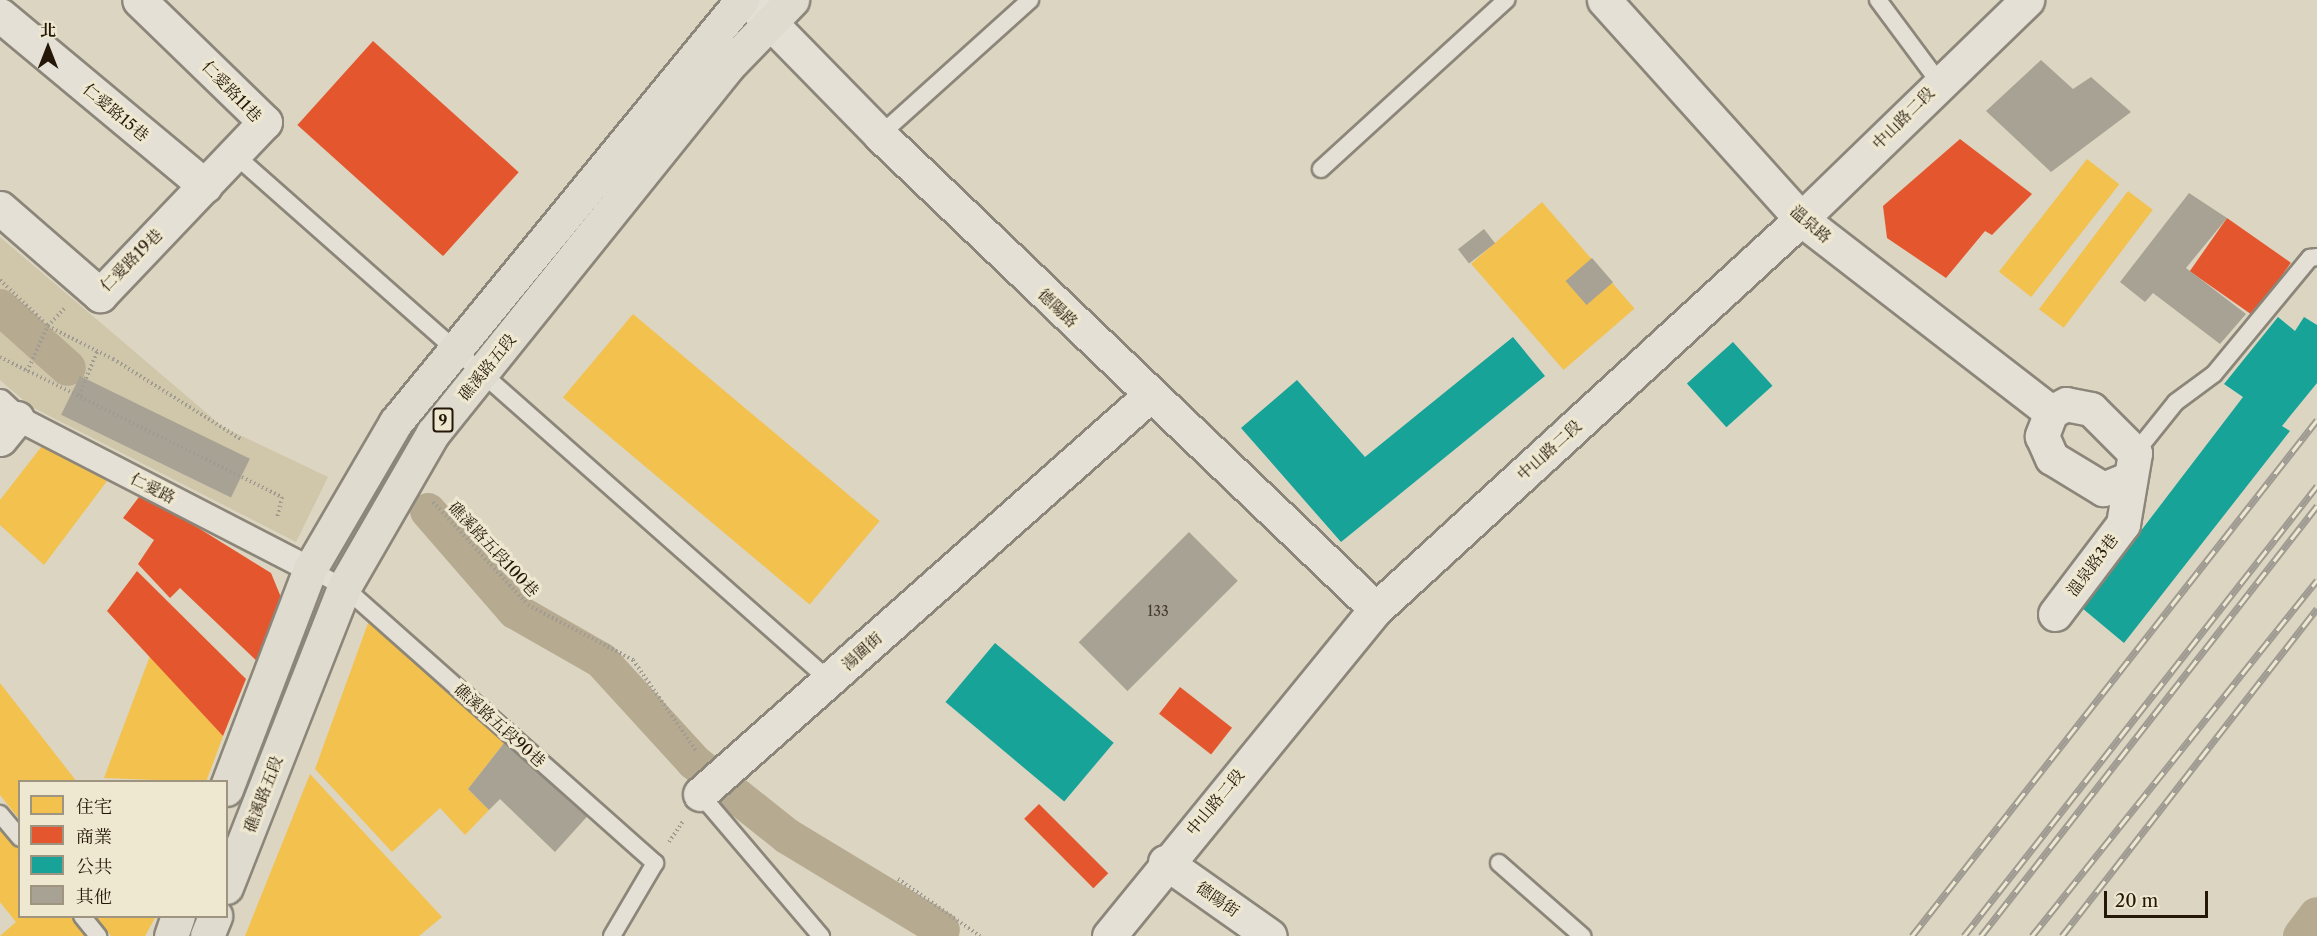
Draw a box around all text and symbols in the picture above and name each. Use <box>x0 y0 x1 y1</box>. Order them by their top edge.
north arrow <box>18 18 78 78</box>
text: 北 <box>40 20 56 40</box>
street label: 仁愛路11巷 <box>198 56 266 126</box>
street label: 仁愛路15巷 <box>79 79 153 145</box>
street label: 中山路二段 <box>1868 83 1938 153</box>
street label: 溫泉路 <box>1787 201 1835 247</box>
street label: 仁愛路19巷 <box>96 225 166 295</box>
street label: 德陽路 <box>1034 284 1082 332</box>
street label: 礁溪路五段 <box>454 330 520 404</box>
road number: 9 <box>432 408 454 432</box>
street label: 中山路二段 <box>1513 416 1585 484</box>
street label: 仁愛路 <box>127 469 179 507</box>
street label: 礁溪路五段100巷 <box>445 497 543 601</box>
street label: 溫泉路3巷 <box>2062 530 2122 600</box>
house number: 133 <box>1147 603 1169 619</box>
street label: 湯圍街 <box>838 628 886 674</box>
street label: 礁溪路五段90巷 <box>451 679 549 771</box>
street label: 礁溪路五段 <box>240 753 286 835</box>
street label: 中山路二段 <box>1182 765 1248 839</box>
legend <box>18 780 228 918</box>
text: 住宅 <box>76 796 112 818</box>
text: 商業 <box>76 826 112 848</box>
text: 公共 <box>76 856 112 878</box>
street label: 德陽街 <box>1193 877 1243 921</box>
scale bar <box>2107 879 2210 917</box>
text: 其他 <box>76 886 112 908</box>
text: 20 m <box>2115 890 2158 912</box>

